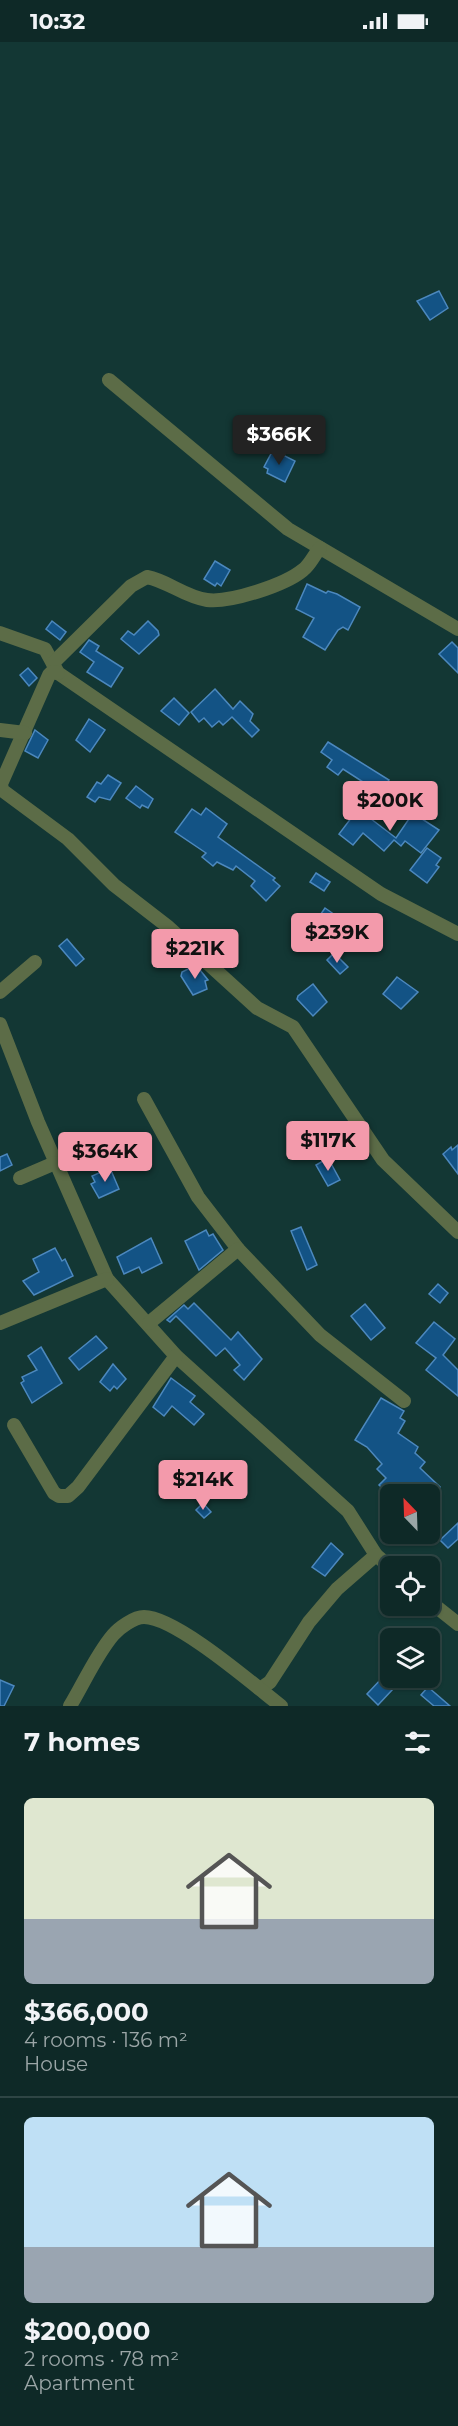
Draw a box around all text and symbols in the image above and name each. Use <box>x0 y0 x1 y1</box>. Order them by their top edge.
text: 10:32 <box>30 8 85 35</box>
pin: $366K <box>237 415 321 466</box>
text: $366K <box>247 422 311 446</box>
pin: $200K <box>348 781 432 832</box>
text: $200K <box>357 788 423 812</box>
pin: $239K <box>295 913 379 964</box>
text: $239K <box>305 920 369 944</box>
pin: $221K <box>153 929 237 980</box>
text: $221K <box>166 936 225 960</box>
pin: $117K <box>286 1121 370 1172</box>
text: $117K <box>300 1128 356 1152</box>
pin: $364K <box>63 1132 147 1183</box>
text: $364K <box>72 1139 138 1163</box>
pin: $214K <box>161 1460 245 1511</box>
text: $214K <box>173 1467 233 1491</box>
north arrow <box>380 1484 440 1544</box>
map controls <box>380 1484 440 1688</box>
button: locate <box>380 1556 440 1616</box>
button: layers <box>380 1628 440 1688</box>
text: 7 homes <box>24 1726 140 1758</box>
icon: filters <box>401 1726 434 1759</box>
icon: home <box>175 1837 283 1945</box>
text: $366,000 <box>24 1996 149 2028</box>
text: 4 rooms · 136 m² <box>24 2028 188 2052</box>
text: House <box>24 2052 88 2076</box>
icon: home <box>175 2156 283 2264</box>
text: $200,000 <box>24 2315 150 2347</box>
text: 2 rooms · 78 m² <box>24 2347 179 2371</box>
text: Apartment <box>24 2371 135 2395</box>

